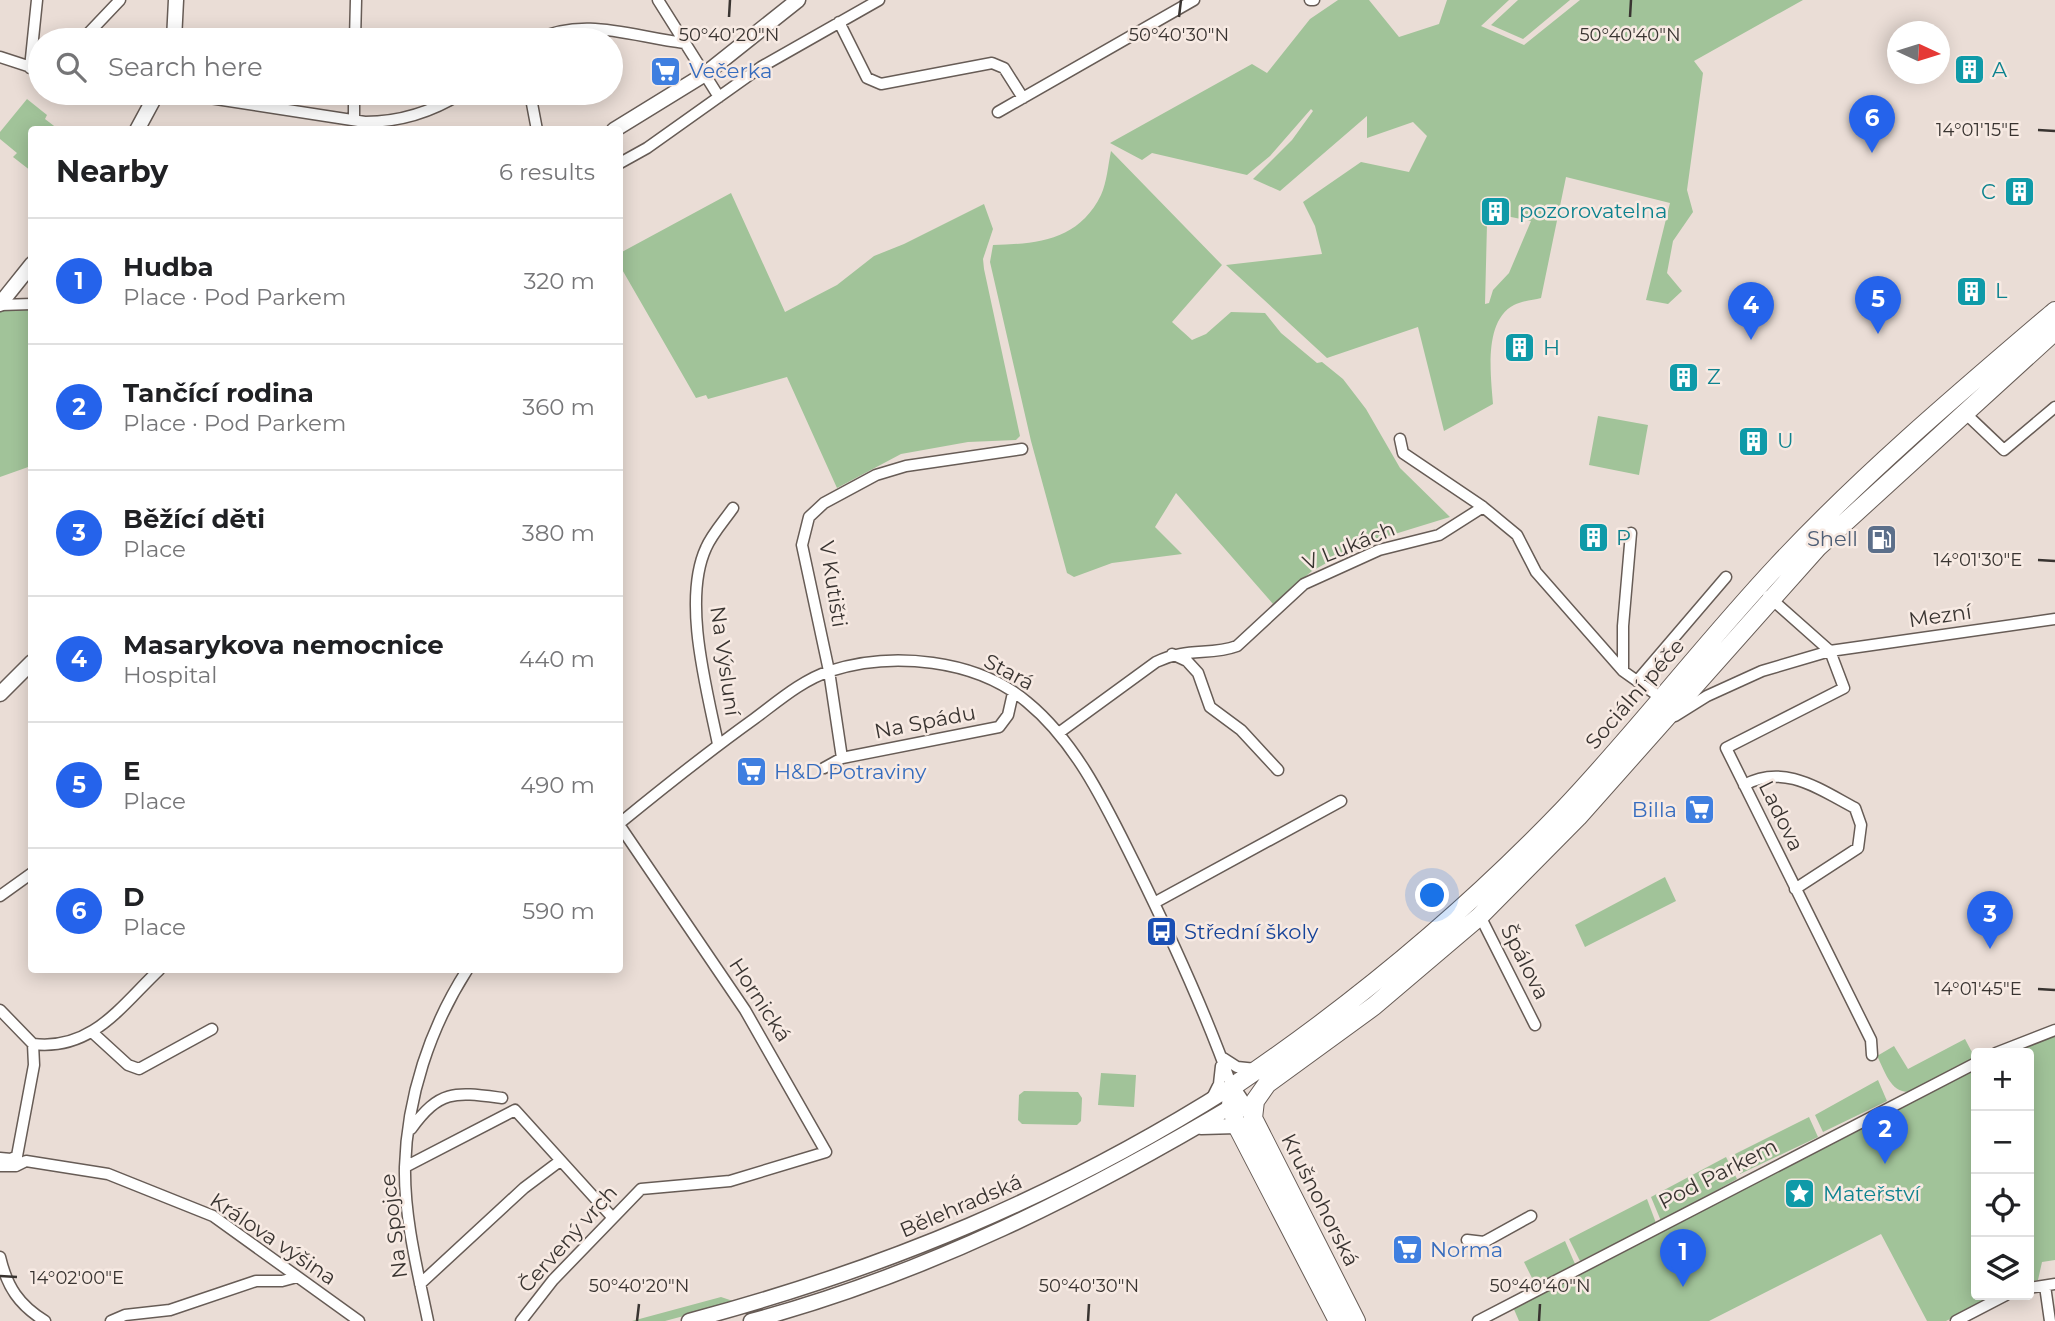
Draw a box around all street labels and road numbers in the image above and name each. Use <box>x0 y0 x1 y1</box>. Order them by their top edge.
street label: V Lukách <box>1299 516 1398 575</box>
street label: V Kutišti <box>814 539 853 629</box>
street label: Mezní <box>1907 599 1974 632</box>
street label: Na Výsluní <box>705 604 746 719</box>
street label: Sociální péče <box>1580 633 1689 754</box>
street label: Stará <box>980 648 1039 695</box>
street label: Na Spádu <box>872 699 978 744</box>
street label: Ladova <box>1754 776 1809 855</box>
street label: Špálova <box>1496 920 1555 1004</box>
street label: Hornická <box>724 953 797 1046</box>
street label: Krušnohorská <box>1276 1129 1365 1270</box>
street label: Pod Parkem <box>1654 1133 1781 1214</box>
street label: Bělehradská <box>896 1169 1026 1242</box>
street label: Na Spojce <box>375 1172 412 1280</box>
street label: Červený vrch <box>513 1180 622 1297</box>
street label: Králova výšina <box>205 1187 341 1290</box>

